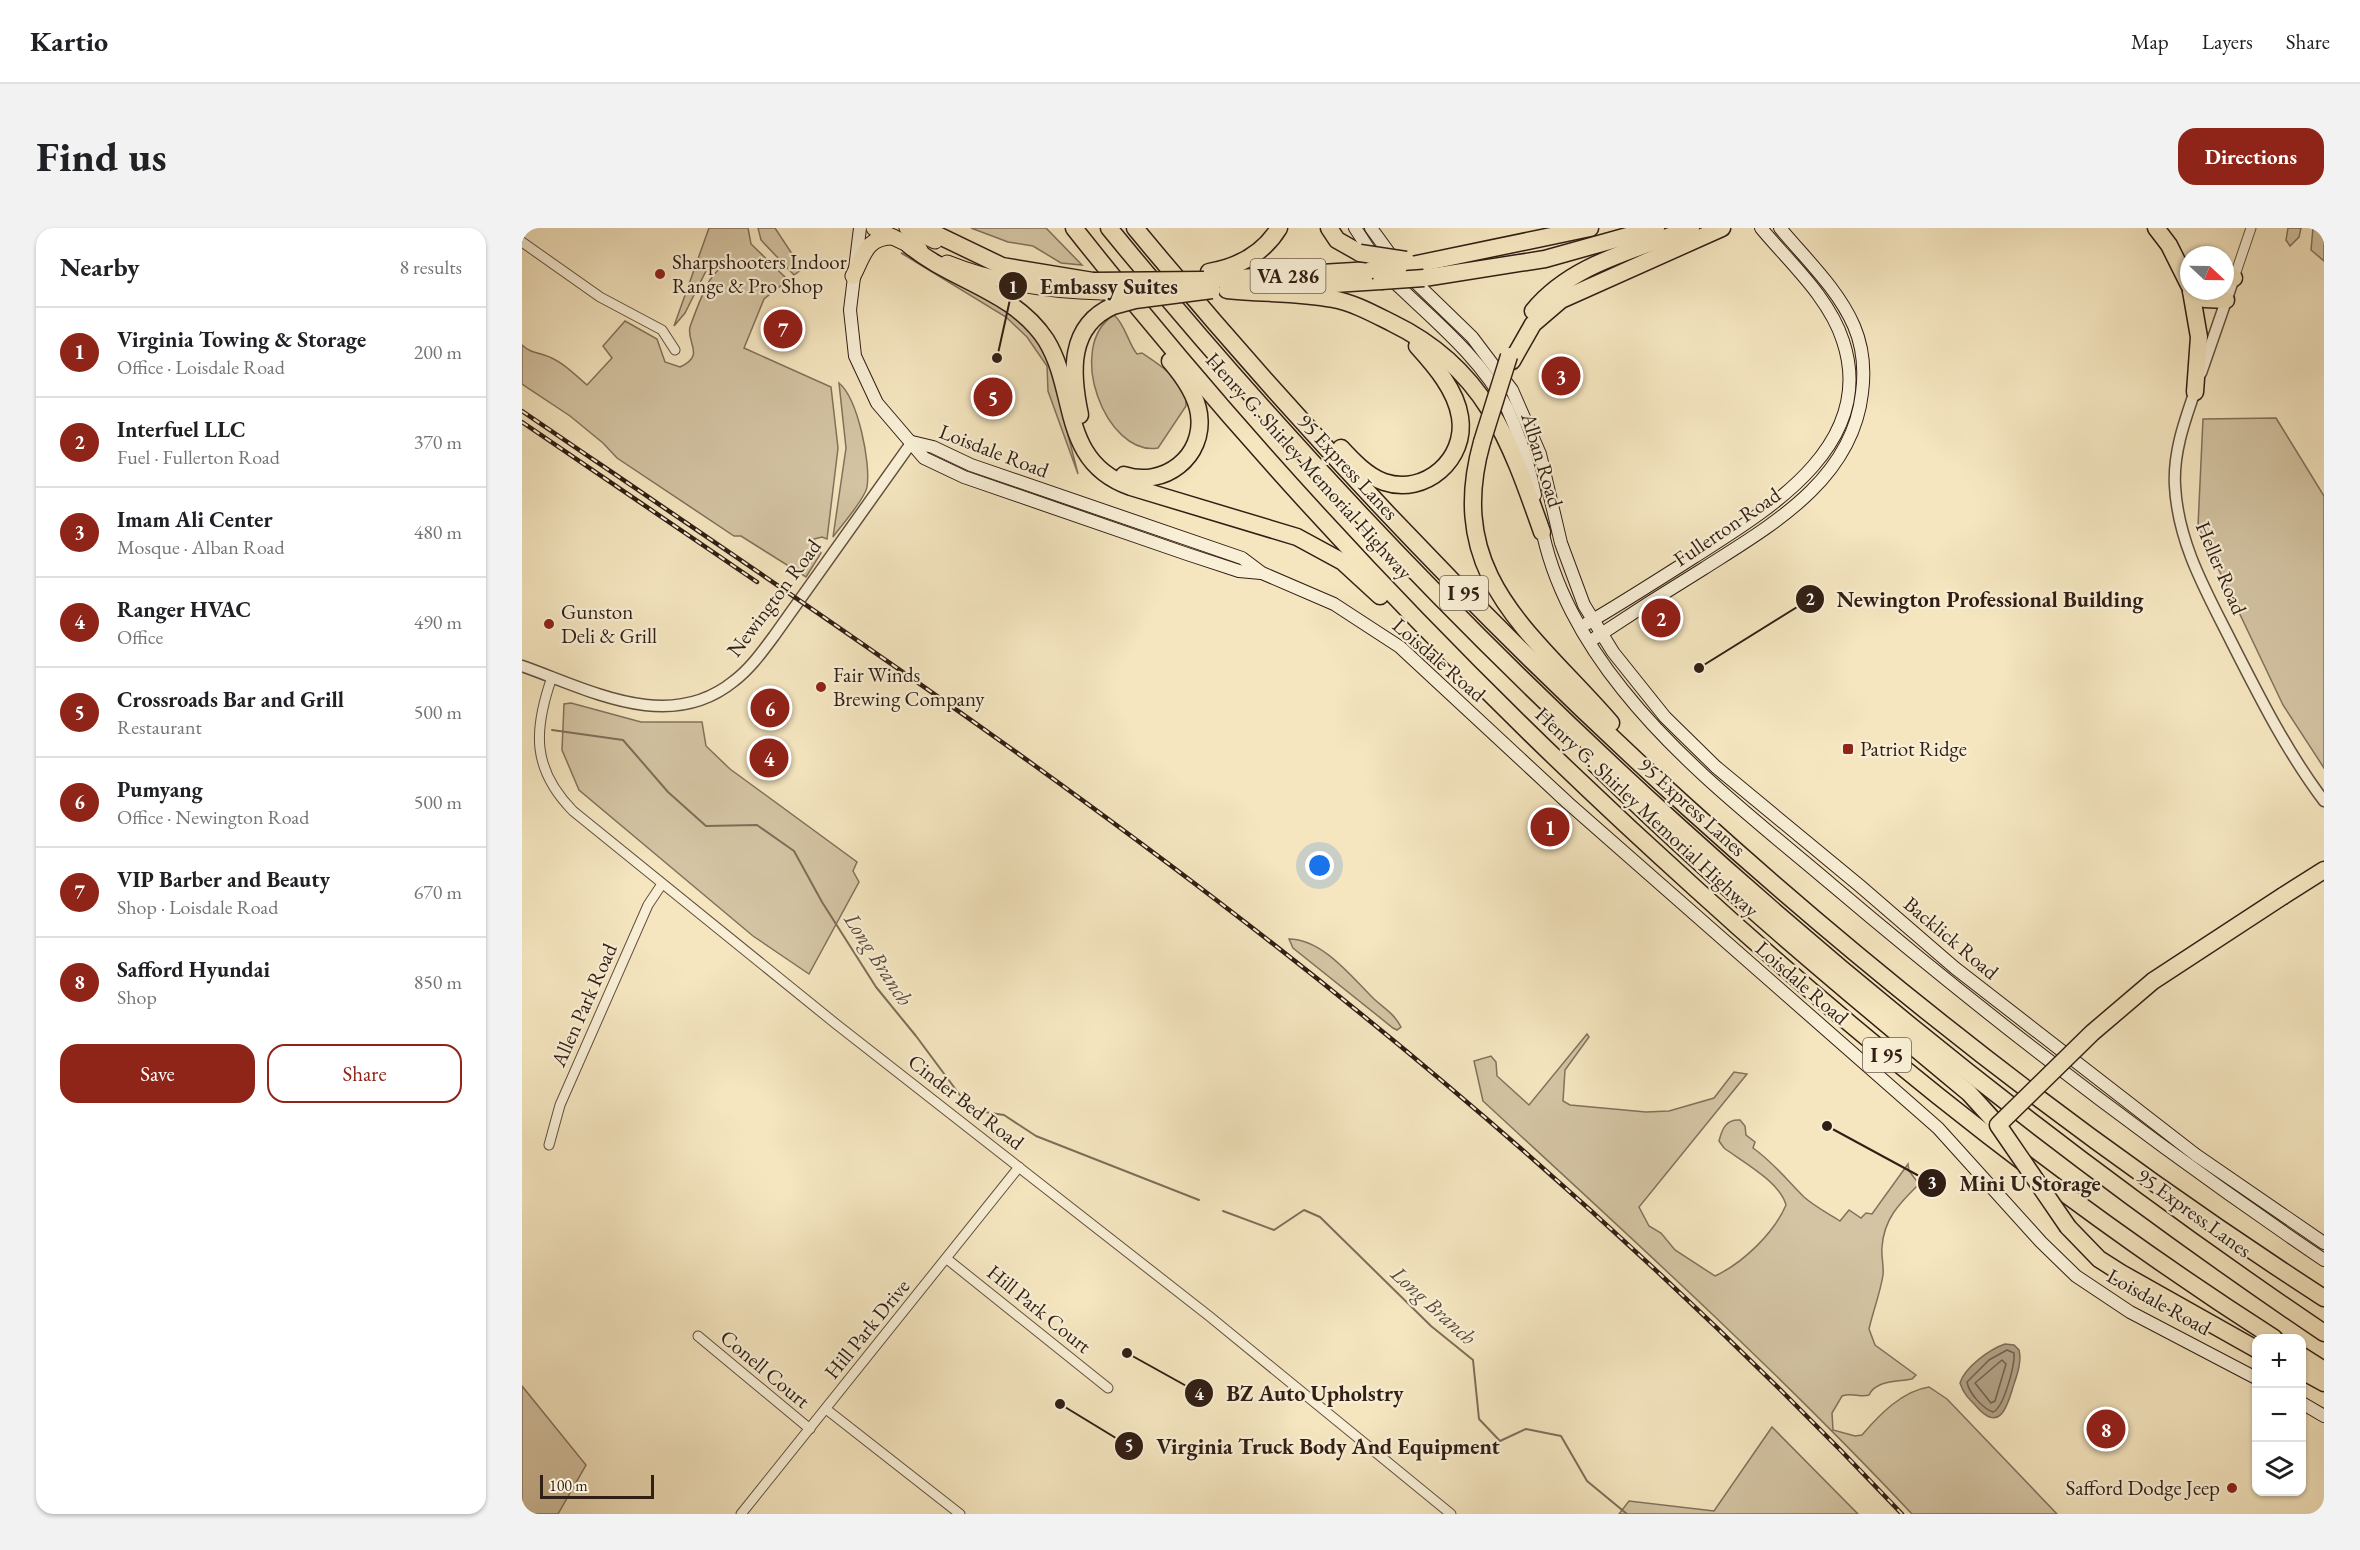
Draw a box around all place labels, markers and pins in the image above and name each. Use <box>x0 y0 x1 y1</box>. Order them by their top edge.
place label: Sharpshooters Indoor Range & Pro Shop <box>672 248 847 299</box>
callout: Embassy Suites <box>998 266 1190 306</box>
marker: Sharpshooters Indoor Range & Pro Shop <box>653 267 667 281</box>
pin: 7 <box>764 306 802 352</box>
pin: 3 <box>1542 354 1580 398</box>
pin: 5 <box>974 374 1012 420</box>
callout: Newington Professional Building <box>1795 579 2155 619</box>
pin: 2 <box>1642 596 1680 640</box>
place label: Gunston Deli & Grill <box>561 598 657 649</box>
marker: Gunston Deli & Grill <box>542 617 556 631</box>
place label: Fair Winds Brewing Company <box>833 661 985 712</box>
marker: Fair Winds Brewing Company <box>814 680 828 694</box>
pin: 6 <box>750 686 790 730</box>
place label: Patriot Ridge <box>1860 735 1967 762</box>
pin: 4 <box>750 736 788 780</box>
marker: Patriot Ridge <box>1841 742 1855 756</box>
pin: 1 <box>1530 804 1570 850</box>
callout: Mini U Storage <box>1917 1163 2113 1203</box>
callout: BZ Auto Upholstry <box>1184 1373 1415 1413</box>
pin: 8 <box>2086 1406 2126 1452</box>
callout: Virginia Truck Body And Equipment <box>1114 1426 1511 1466</box>
place label: Safford Dodge Jeep <box>2065 1474 2220 1501</box>
marker: Safford Dodge Jeep <box>2225 1481 2239 1495</box>

